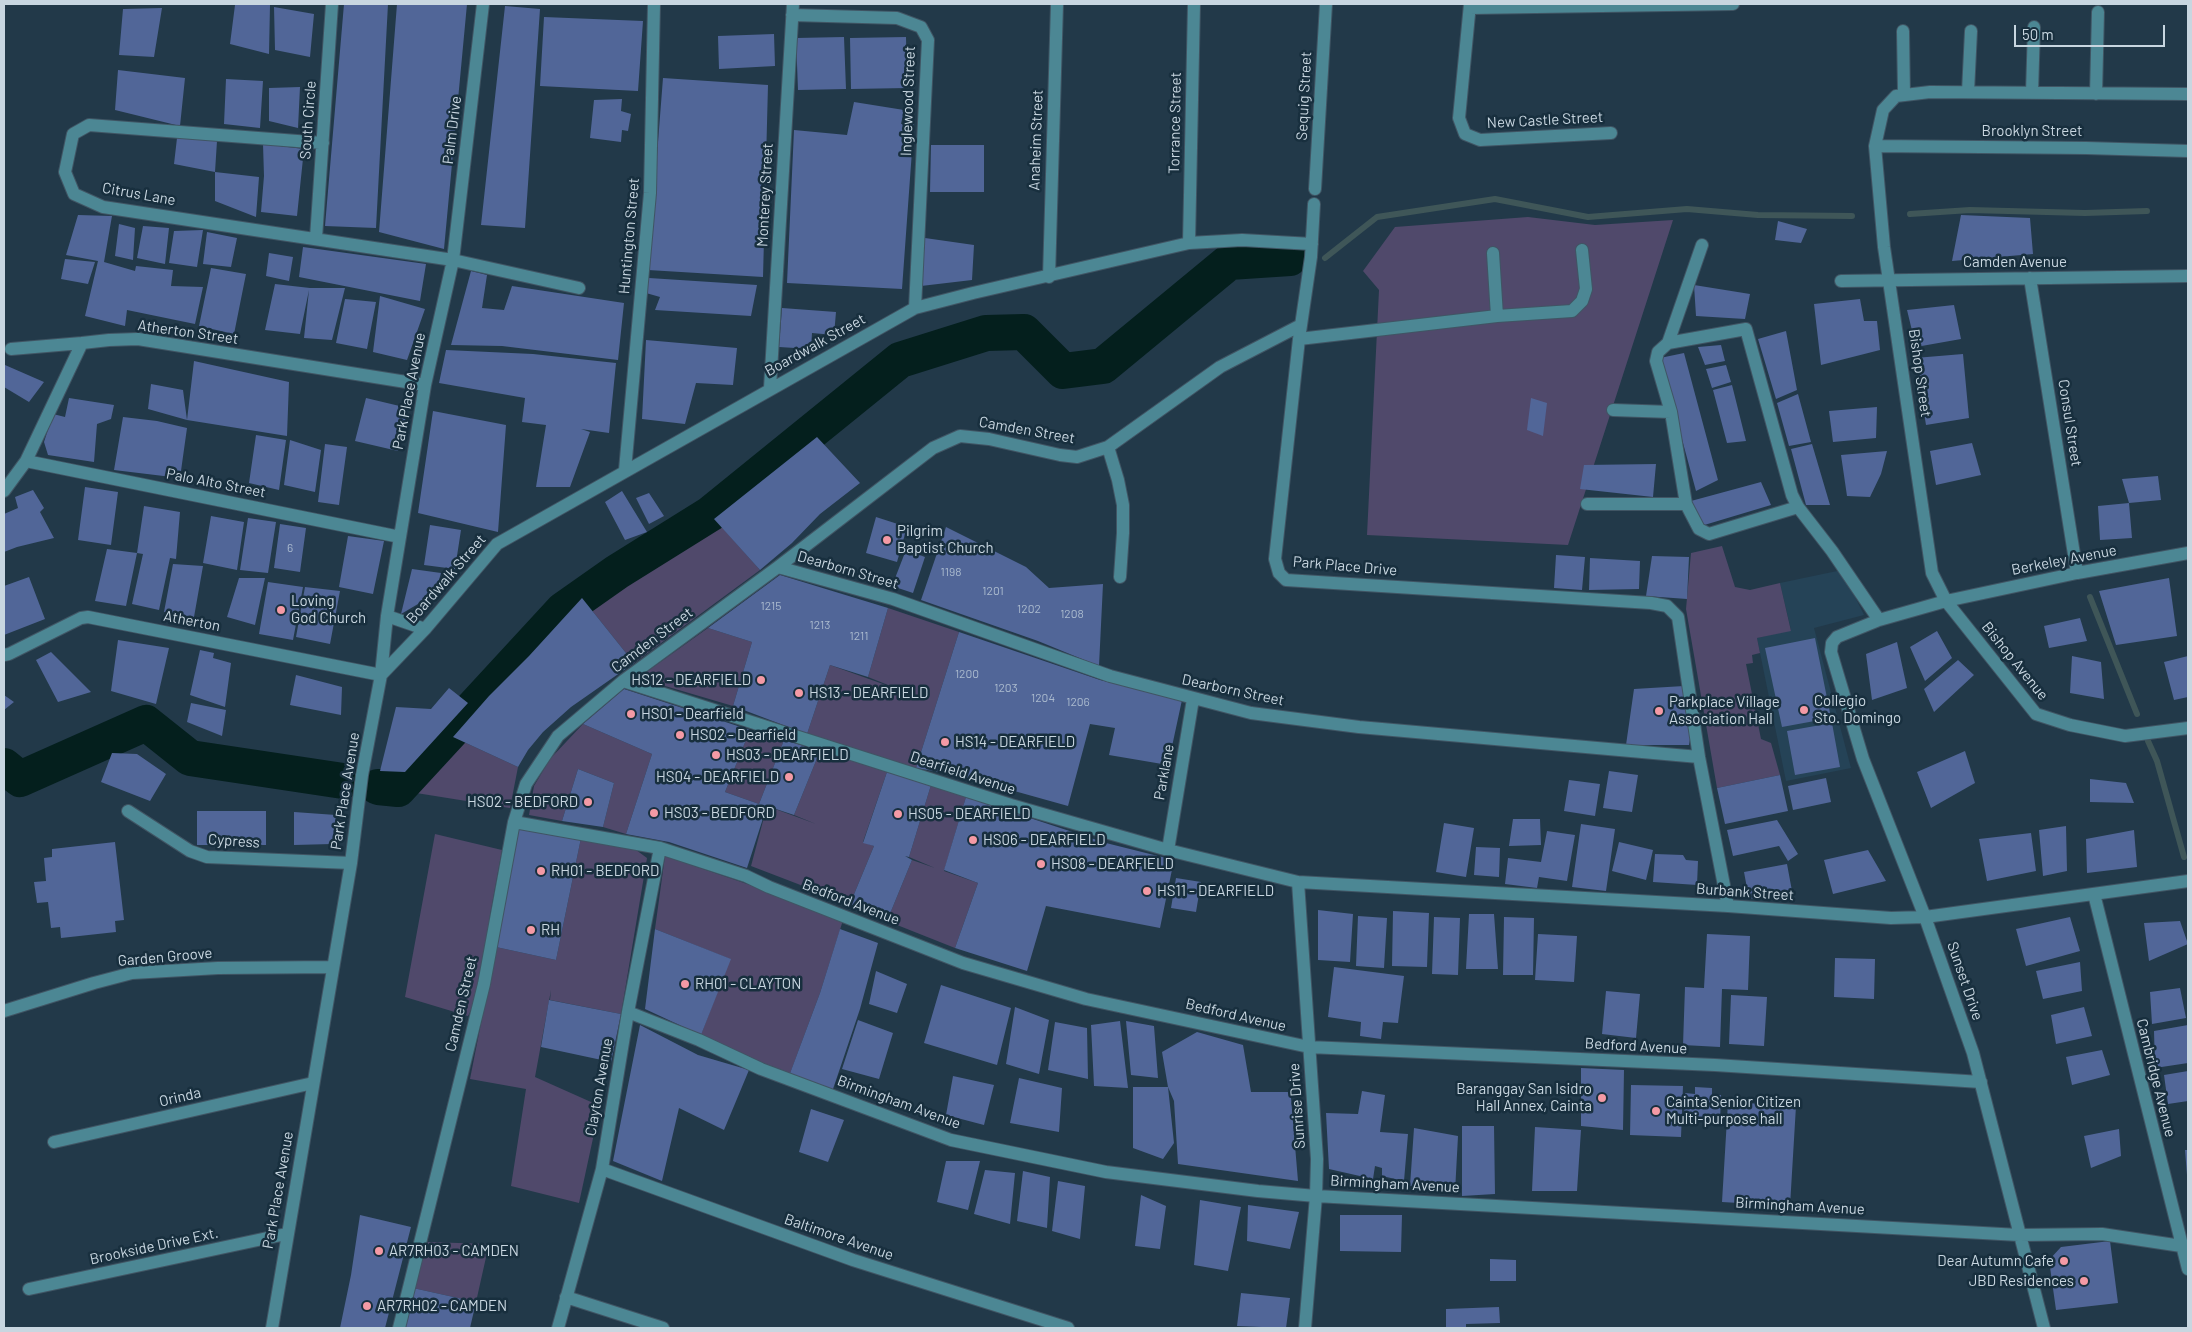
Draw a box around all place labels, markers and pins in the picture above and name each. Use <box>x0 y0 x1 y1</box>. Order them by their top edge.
place label: Pilgrim Baptist Church <box>897 522 994 557</box>
marker: Pilgrim Baptist Church <box>881 534 893 546</box>
place label: Loving God Church <box>291 592 366 627</box>
marker: Loving God Church <box>275 604 287 616</box>
place label: HS12 - DEARFIELD <box>631 671 751 689</box>
marker: HS12 - DEARFIELD <box>755 674 767 686</box>
place label: HS13 - DEARFIELD <box>809 684 928 702</box>
marker: HS13 - DEARFIELD <box>793 687 805 699</box>
place label: Collegio Sto. Domingo <box>1814 692 1901 727</box>
place label: Parkplace Village Association Hall <box>1669 693 1780 728</box>
marker: Collegio Sto. Domingo <box>1798 704 1810 716</box>
place label: HS01 - Dearfield <box>641 705 744 723</box>
marker: Parkplace Village Association Hall <box>1653 705 1665 717</box>
marker: HS01 - Dearfield <box>625 708 637 720</box>
place label: HS02 - Dearfield <box>690 726 796 744</box>
marker: HS02 - Dearfield <box>674 729 686 741</box>
place label: HS14 - DEARFIELD <box>955 733 1075 751</box>
marker: HS14 - DEARFIELD <box>939 736 951 748</box>
place label: HS03 - DEARFIELD <box>726 746 849 764</box>
marker: HS03 - DEARFIELD <box>710 749 722 761</box>
place label: HS04 - DEARFIELD <box>656 768 779 786</box>
marker: HS04 - DEARFIELD <box>783 771 795 783</box>
place label: HS02 - BEDFORD <box>467 793 578 811</box>
marker: HS02 - BEDFORD <box>582 796 594 808</box>
place label: HS03 - BEDFORD <box>664 804 775 822</box>
place label: HS05 - DEARFIELD <box>908 805 1031 823</box>
marker: HS03 - BEDFORD <box>648 807 660 819</box>
marker: HS05 - DEARFIELD <box>892 808 904 820</box>
place label: HS06 - DEARFIELD <box>983 831 1106 849</box>
marker: HS06 - DEARFIELD <box>967 834 979 846</box>
place label: HS08 - DEARFIELD <box>1051 855 1174 873</box>
marker: HS08 - DEARFIELD <box>1035 858 1047 870</box>
place label: RH01 - BEDFORD <box>551 862 659 880</box>
marker: RH01 - BEDFORD <box>535 865 547 877</box>
place label: HS11 - DEARFIELD <box>1157 882 1274 900</box>
marker: HS11 - DEARFIELD <box>1141 885 1153 897</box>
place label: RH <box>541 921 560 939</box>
marker: RH <box>525 924 537 936</box>
place label: RH01 - CLAYTON <box>695 975 801 993</box>
marker: RH01 - CLAYTON <box>679 978 691 990</box>
place label: Baranggay San Isidro Hall Annex, Cainta <box>1456 1080 1592 1115</box>
marker: Baranggay San Isidro Hall Annex, Cainta <box>1596 1092 1608 1104</box>
place label: Cainta Senior Citizen Multi-purpose hall <box>1666 1093 1801 1128</box>
marker: Cainta Senior Citizen Multi-purpose hall <box>1650 1105 1662 1117</box>
place label: AR7RH03 - CAMDEN <box>389 1242 519 1260</box>
marker: AR7RH03 - CAMDEN <box>373 1245 385 1257</box>
place label: Dear Autumn Cafe <box>1937 1252 2054 1270</box>
marker: Dear Autumn Cafe <box>2058 1255 2070 1267</box>
place label: JBD Residences <box>1969 1272 2074 1290</box>
marker: JBD Residences <box>2078 1275 2090 1287</box>
place label: AR7RH02 - CAMDEN <box>377 1297 507 1315</box>
marker: AR7RH02 - CAMDEN <box>361 1300 373 1312</box>

